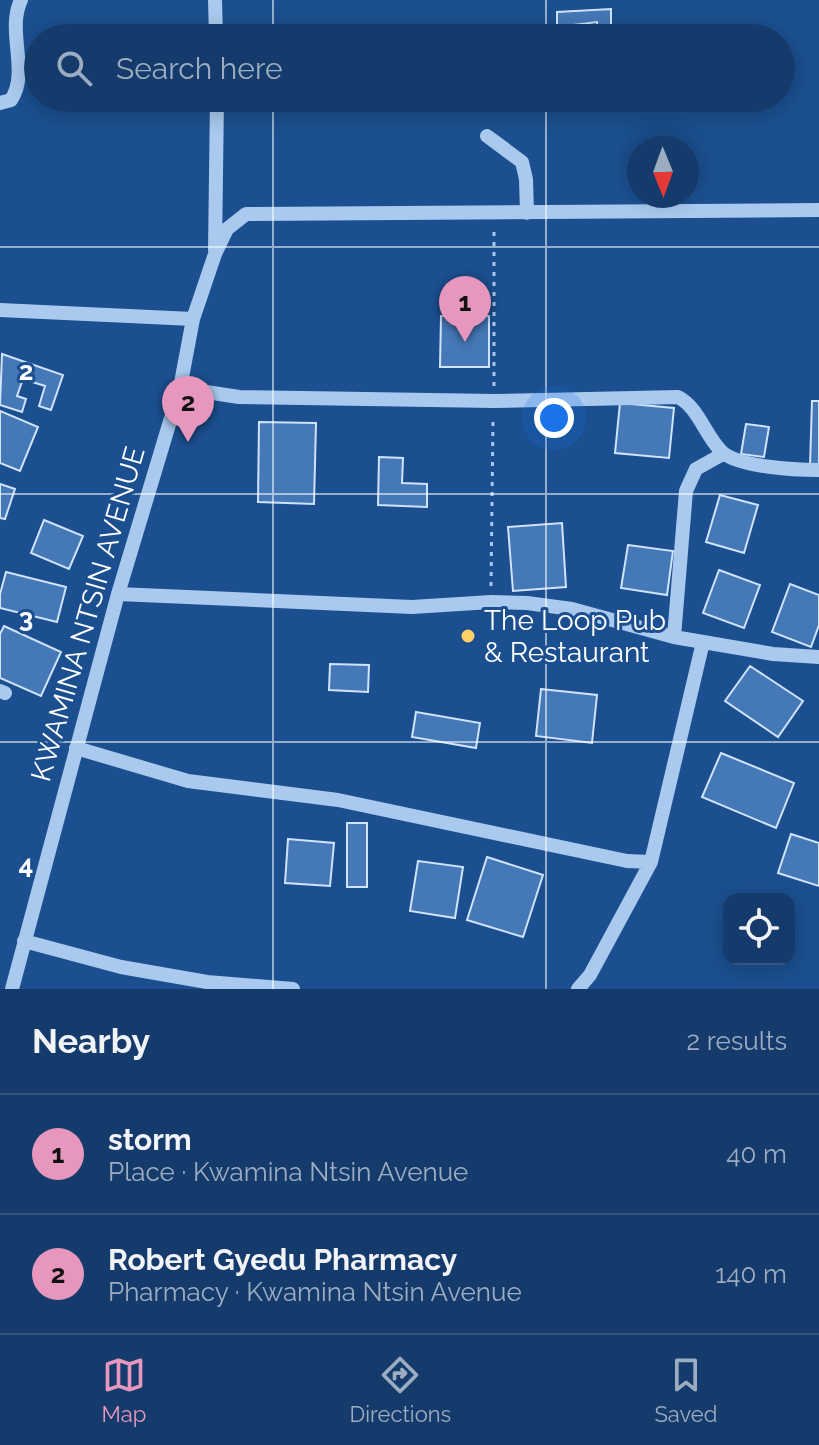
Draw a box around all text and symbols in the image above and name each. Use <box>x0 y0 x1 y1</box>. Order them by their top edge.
search box <box>24 24 795 112</box>
icon: search <box>52 46 96 90</box>
text: Search here <box>116 51 283 86</box>
north arrow <box>627 136 699 208</box>
pin: 1 <box>439 276 491 342</box>
text: 2 <box>19 356 33 386</box>
pin: 2 <box>162 376 214 442</box>
your location <box>534 398 574 438</box>
street label: KWAMINA NTSIN AVENUE <box>24 443 152 785</box>
text: 3 <box>19 603 33 633</box>
place label: The Loop Pub & Restaurant <box>484 604 666 669</box>
marker: The Loop Pub & Restaurant <box>459 627 477 645</box>
text: 4 <box>19 850 33 880</box>
map controls <box>723 893 795 965</box>
button: locate <box>723 893 795 965</box>
text: Nearby <box>32 1021 150 1061</box>
text: 2 results <box>687 1026 787 1056</box>
text: storm <box>108 1122 192 1157</box>
text: 1 <box>52 1139 64 1169</box>
text: 40 m <box>726 1139 787 1169</box>
text: Place · Kwamina Ntsin Avenue <box>108 1157 468 1187</box>
text: Robert Gyedu Pharmacy <box>108 1242 457 1277</box>
text: 2 <box>51 1259 65 1289</box>
text: 140 m <box>715 1259 787 1289</box>
text: Pharmacy · Kwamina Ntsin Avenue <box>108 1277 522 1307</box>
tab: Map <box>102 1353 146 1427</box>
tab: Directions <box>350 1353 451 1427</box>
tab: Saved <box>654 1353 717 1427</box>

